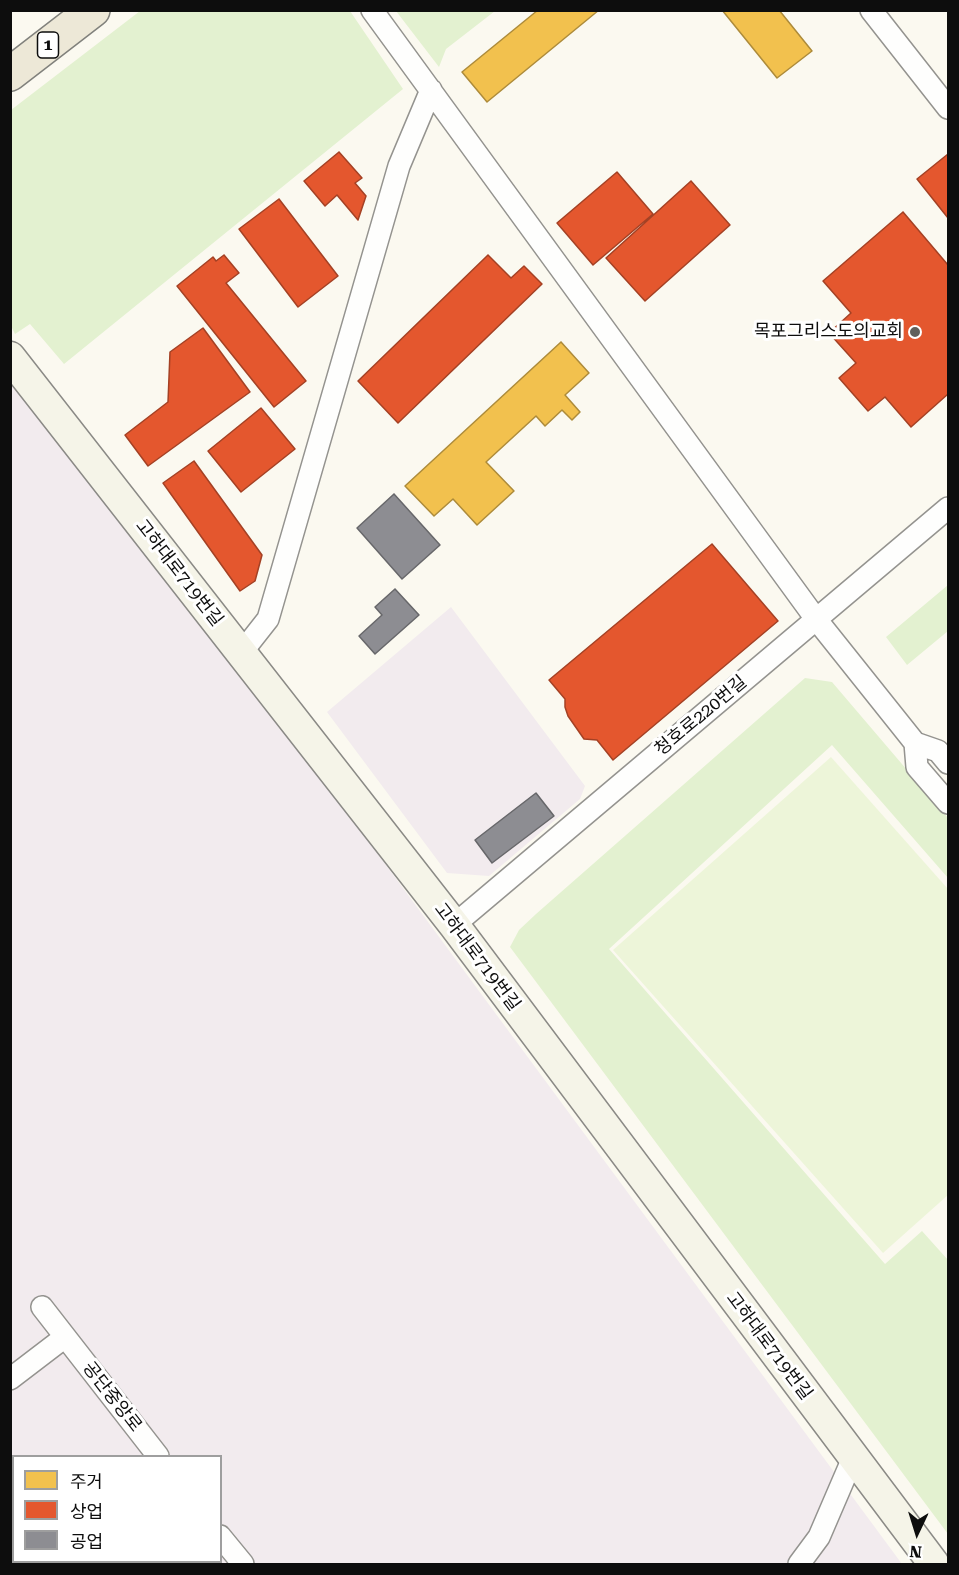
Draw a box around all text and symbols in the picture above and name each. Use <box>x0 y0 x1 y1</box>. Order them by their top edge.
road number: 1 <box>38 32 58 58</box>
place label: 목포그리스도의교회 <box>754 321 903 343</box>
marker: 목포그리스도의교회 <box>908 325 922 339</box>
street label: 고하대로719번길 <box>131 515 227 631</box>
street label: 청호로220번길 <box>651 671 751 761</box>
street label: 고하대로719번길 <box>429 899 525 1015</box>
street label: 고하대로719번길 <box>721 1288 817 1404</box>
street label: 공단중앙로 <box>78 1358 146 1436</box>
legend <box>12 1455 222 1563</box>
text: 주거 <box>70 1471 103 1492</box>
text: 상업 <box>70 1501 103 1522</box>
north arrow <box>887 1503 947 1563</box>
text: 공업 <box>70 1531 103 1552</box>
text: N <box>909 1542 923 1561</box>

